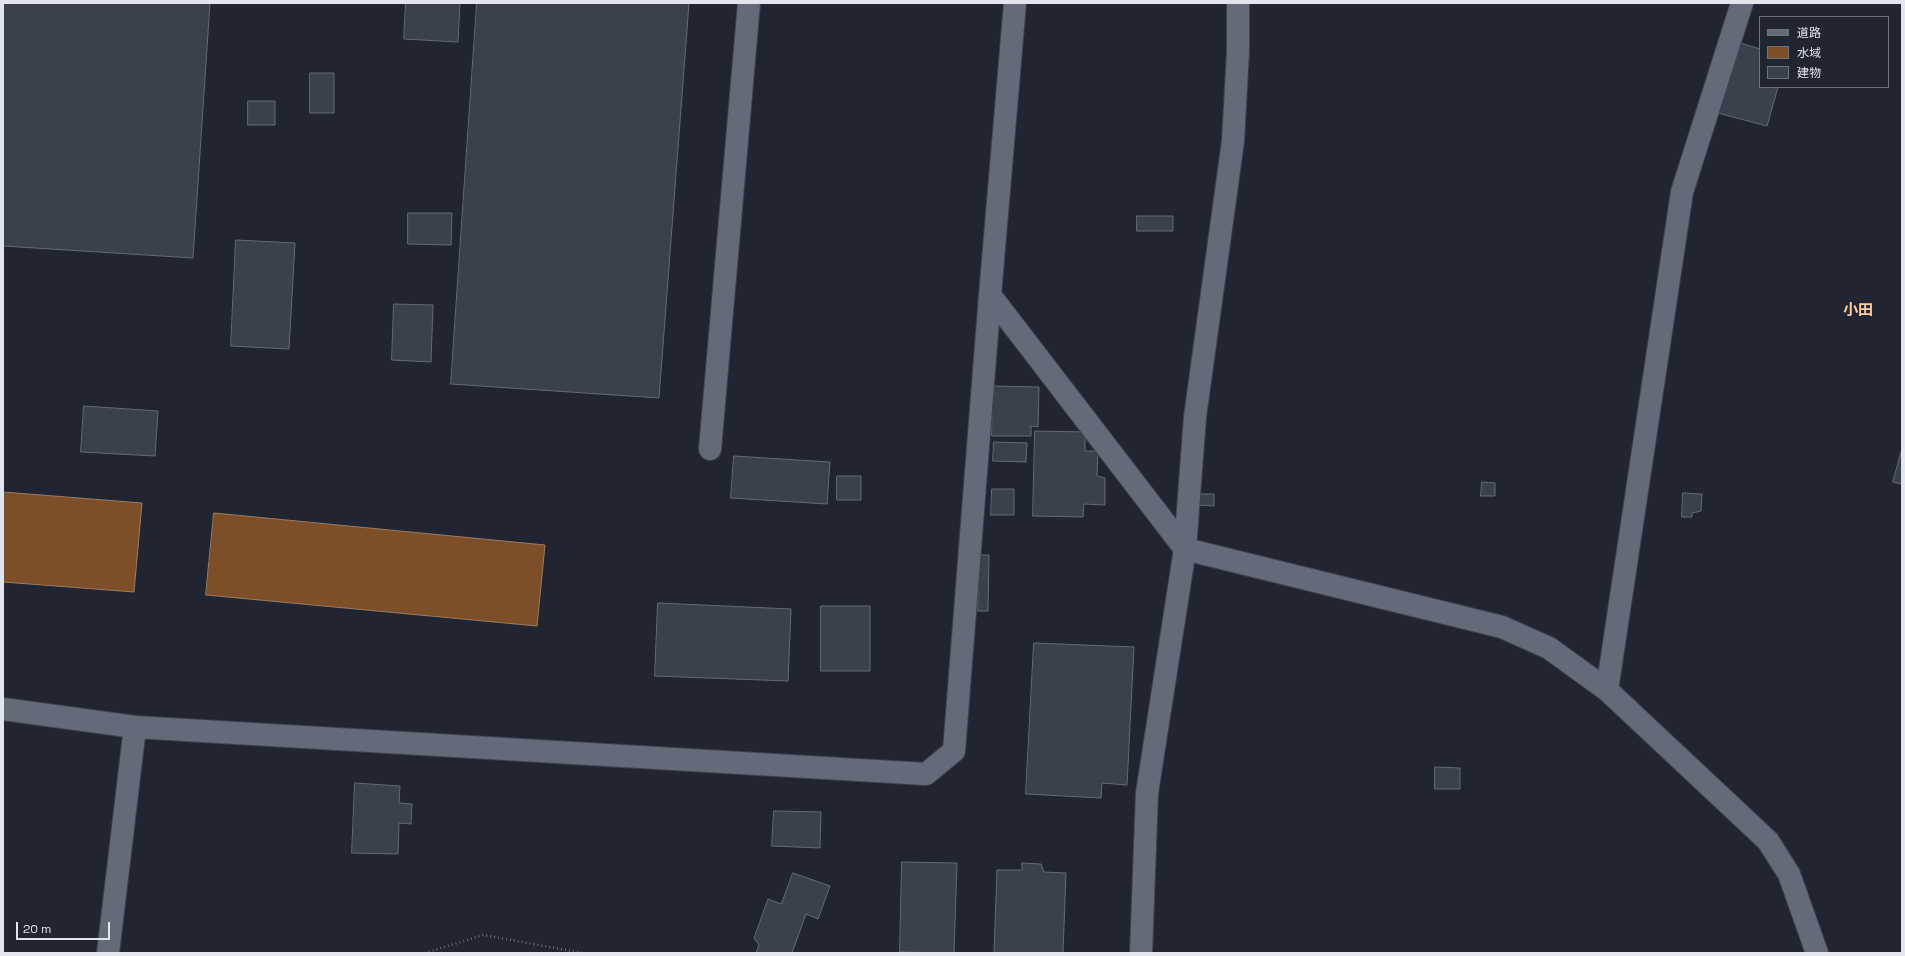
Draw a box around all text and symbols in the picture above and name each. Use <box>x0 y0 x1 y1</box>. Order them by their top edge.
legend <box>1759 16 1889 88</box>
text: 道路 <box>1797 25 1821 41</box>
text: 水域 <box>1797 45 1821 61</box>
text: 建物 <box>1797 65 1821 81</box>
district label: 小田 <box>1843 302 1873 320</box>
scale bar <box>18 914 112 940</box>
text: 20 m <box>23 921 51 937</box>

